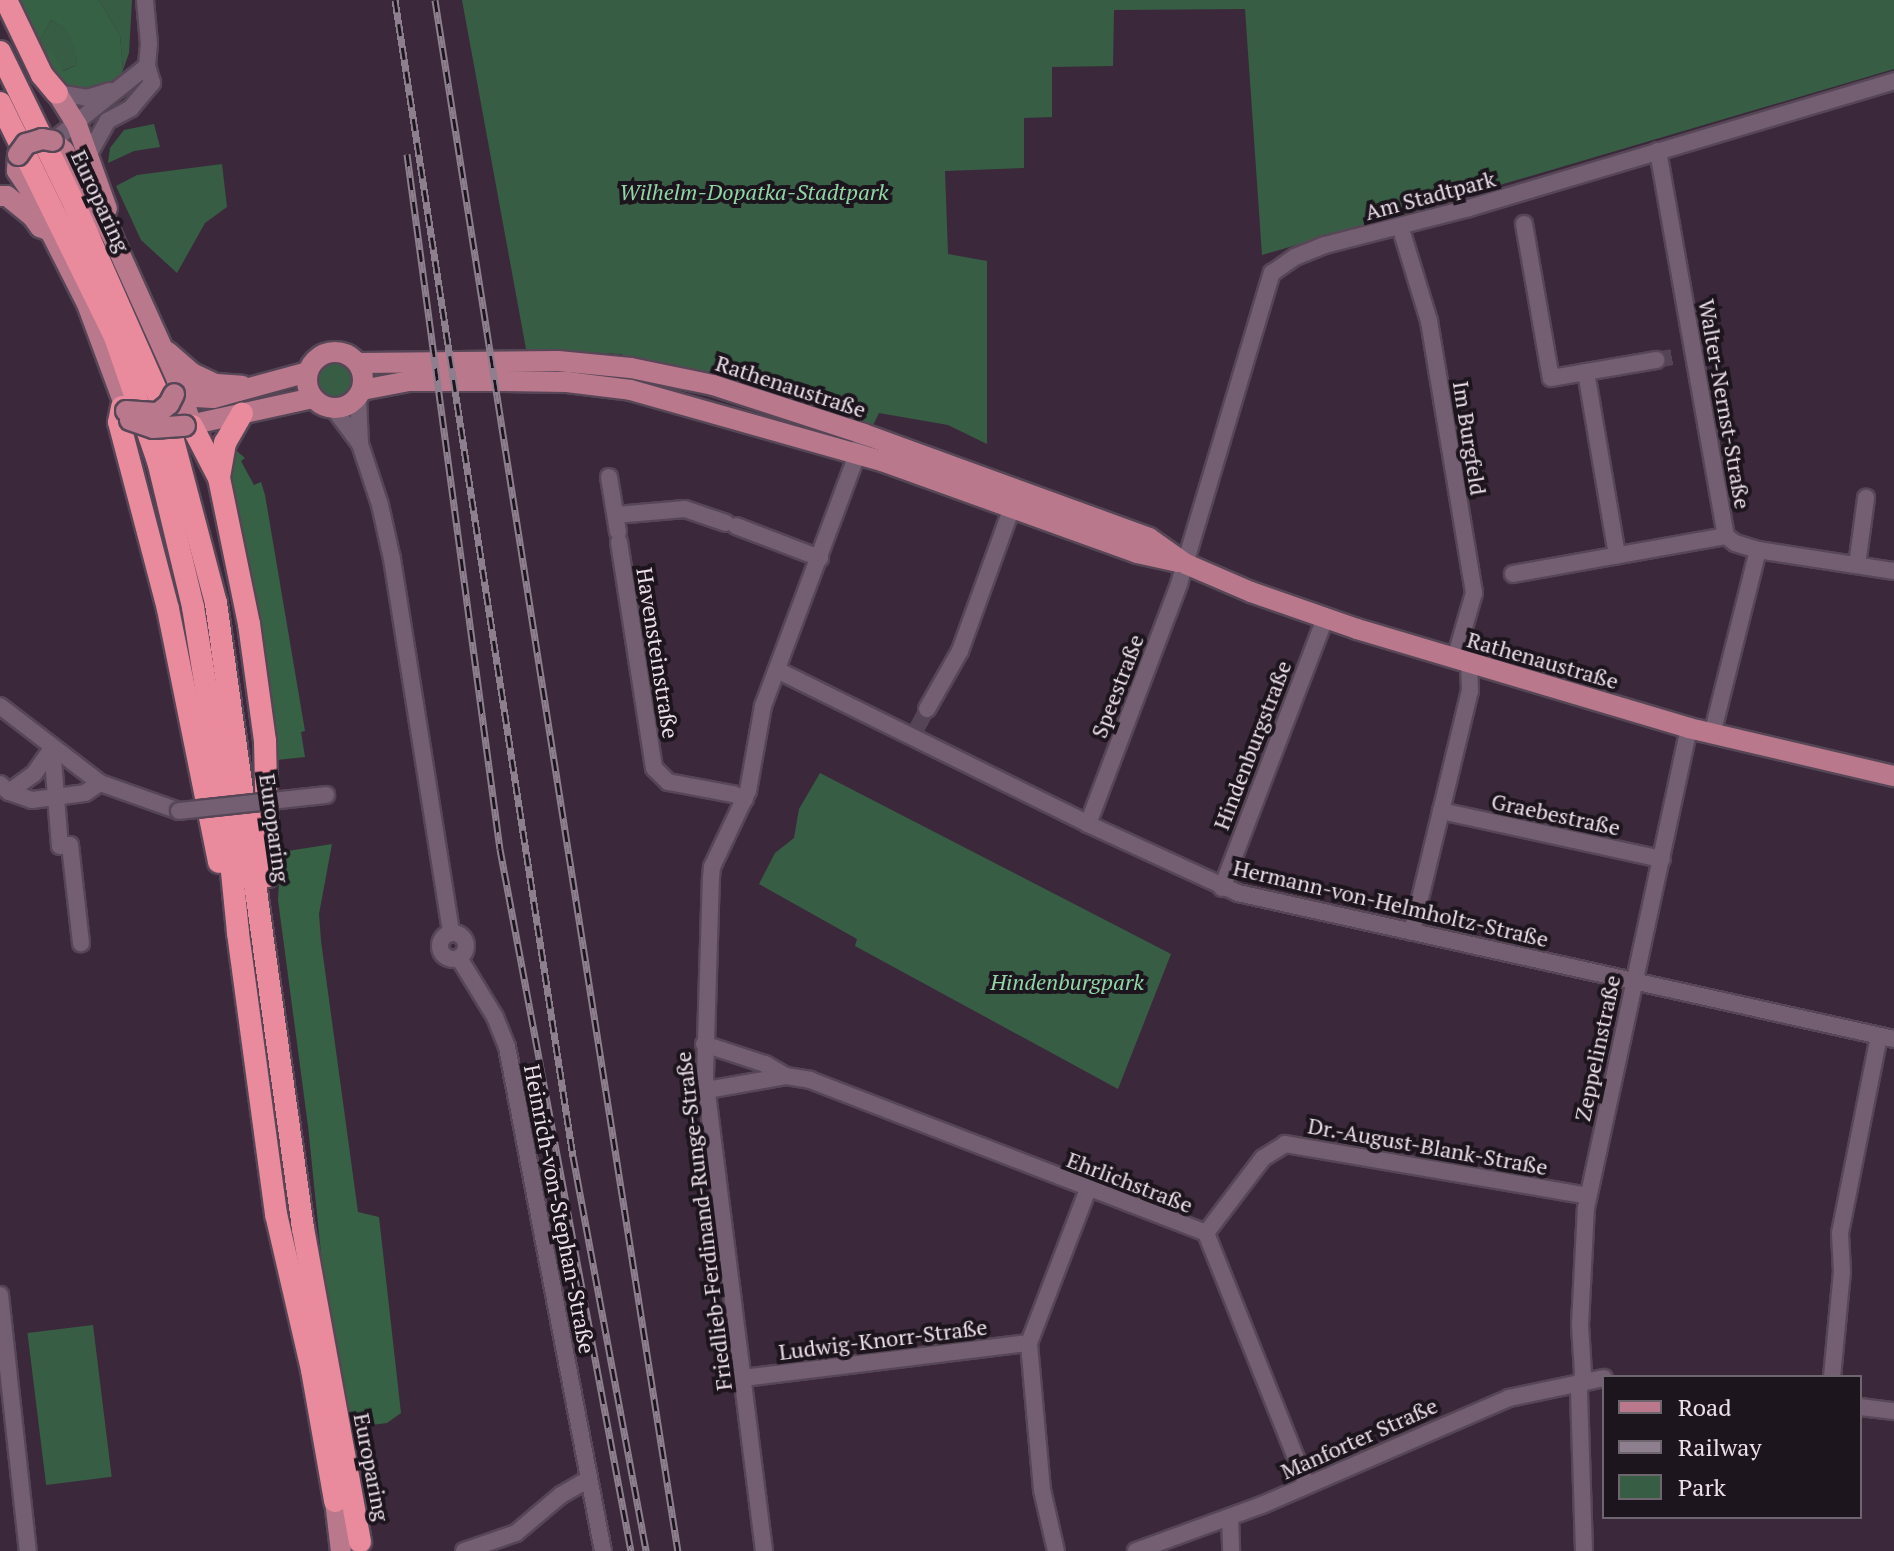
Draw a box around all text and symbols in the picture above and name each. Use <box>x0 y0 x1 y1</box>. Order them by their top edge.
street label: Europaring <box>66 146 136 256</box>
street label: Am Stadtpark <box>1362 165 1498 225</box>
park label: Wilhelm-Dopatka-Stadtpark <box>619 179 889 205</box>
street label: Walter-Nernst-Straße <box>1694 297 1756 511</box>
street label: Rathenaustraße <box>713 349 869 423</box>
street label: Im Burgfeld <box>1448 379 1492 497</box>
street label: Havensteinstraße <box>631 566 685 740</box>
street label: Rathenaustraße <box>1464 626 1622 694</box>
street label: Speestraße <box>1085 631 1149 741</box>
street label: Hindenburgstraße <box>1208 657 1296 833</box>
street label: Europaring <box>254 772 296 884</box>
street label: Graebestraße <box>1489 787 1623 841</box>
street label: Hermann-von-Helmholtz-Straße <box>1231 854 1551 952</box>
park label: Hindenburgpark <box>990 969 1144 995</box>
street label: Zeppelinstraße <box>1569 973 1625 1123</box>
street label: Friedlieb-Ferdinand-Runge-Straße <box>669 1050 737 1392</box>
street label: Heinrich-von-Stephan-Straße <box>519 1062 601 1356</box>
street label: Dr.-August-Blank-Straße <box>1306 1112 1550 1180</box>
street label: Ehrlichstraße <box>1063 1146 1197 1218</box>
street label: Ludwig-Knorr-Straße <box>777 1313 989 1365</box>
legend <box>1602 1375 1862 1519</box>
text: Road <box>1678 1391 1732 1423</box>
street label: Manforter Straße <box>1277 1392 1441 1484</box>
street label: Europaring <box>349 1411 395 1523</box>
text: Railway <box>1678 1431 1762 1463</box>
text: Park <box>1678 1471 1726 1503</box>

